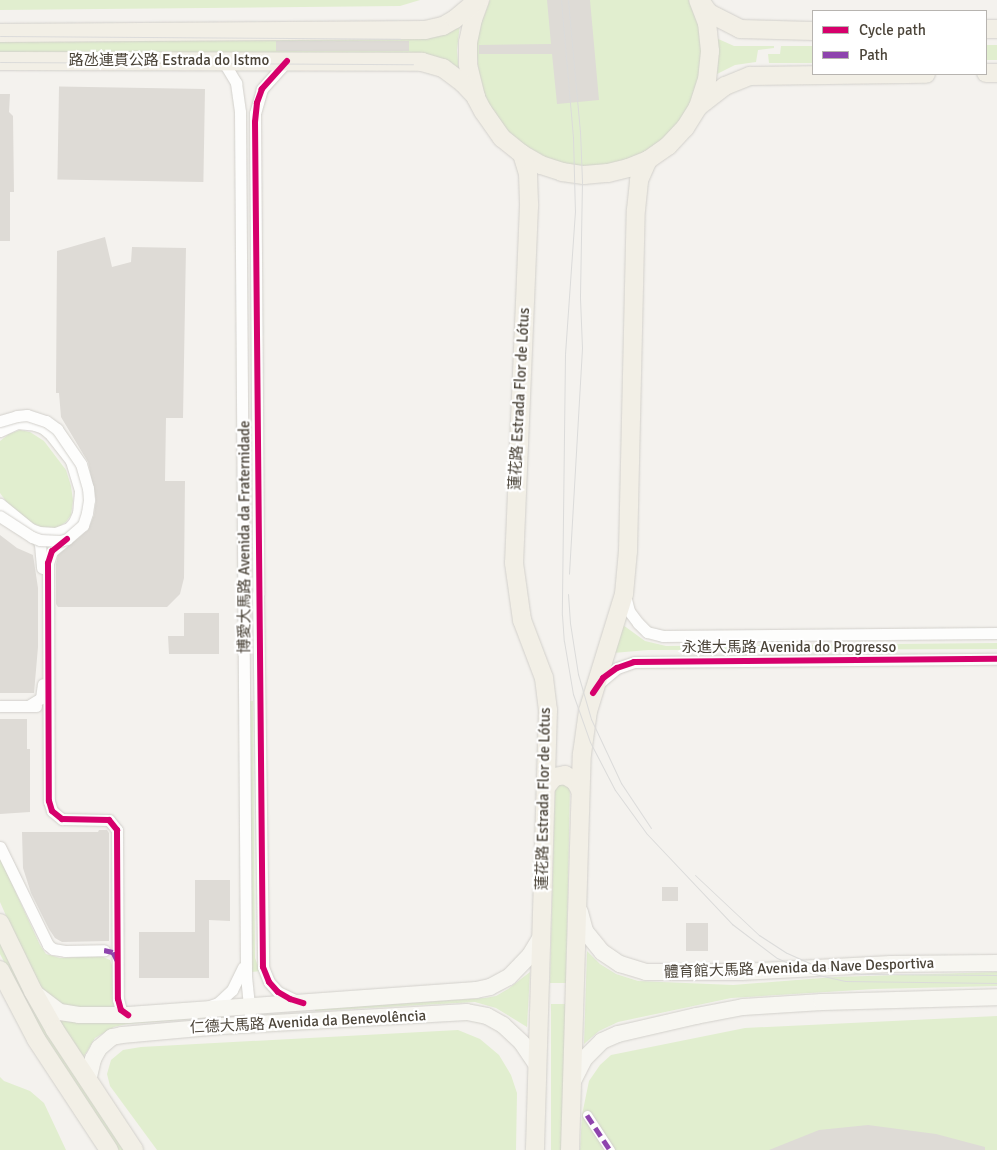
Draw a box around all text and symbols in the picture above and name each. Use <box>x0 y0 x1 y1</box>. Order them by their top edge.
legend <box>812 10 987 75</box>
text: Cycle path <box>859 21 926 39</box>
text: Path <box>859 46 888 64</box>
street label: 路氹連貫公路 Estrada do Istmo <box>69 52 269 70</box>
street label: 蓮花路 Estrada Flor de Lótus <box>506 307 534 491</box>
street label: 博愛大馬路 Avenida da Fraternidade <box>236 421 254 653</box>
street label: 永進大馬路 Avenida do Progresso <box>682 639 896 657</box>
street label: 蓮花路 Estrada Flor de Lótus <box>533 707 555 891</box>
street label: 體育館大馬路 Avenida da Nave Desportiva <box>664 954 934 982</box>
street label: 仁德大馬路 Avenida da Benevolência <box>189 1007 427 1037</box>

